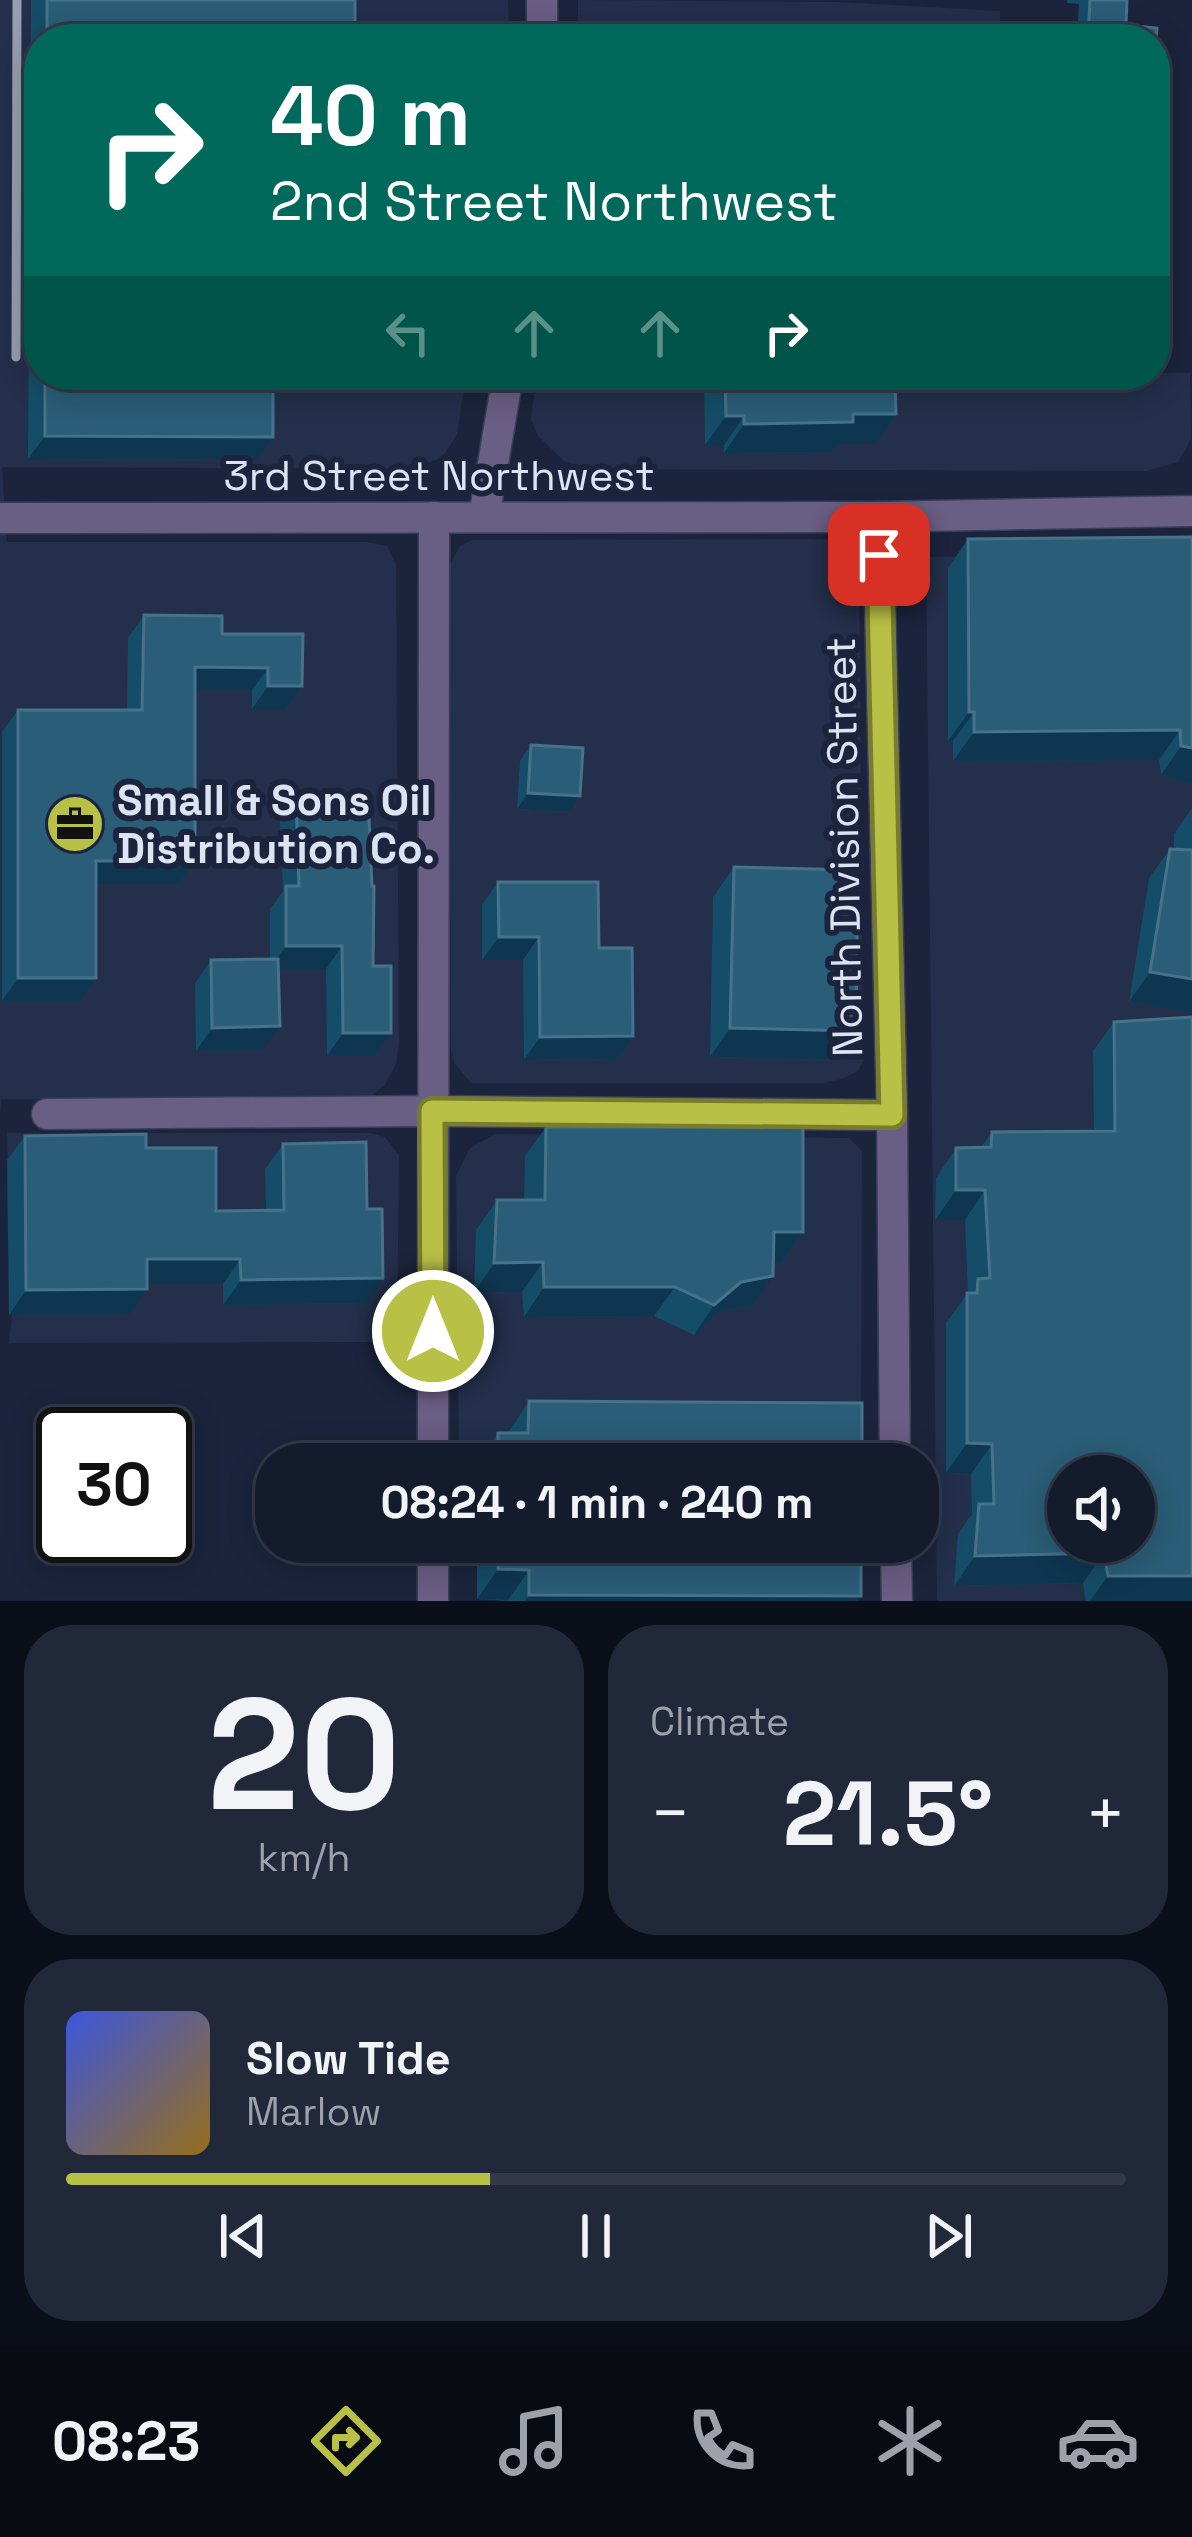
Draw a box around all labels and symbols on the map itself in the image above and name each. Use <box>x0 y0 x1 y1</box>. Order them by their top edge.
street label: 3rd Street Northwest <box>223 449 655 502</box>
pin <box>828 504 930 606</box>
street label: North Division Street <box>814 637 874 1057</box>
place label: Small & Sons Oil Distribution Co. <box>117 774 435 875</box>
office icon: Small & Sons Oil Distribution Co. <box>44 793 106 855</box>
position arrow <box>370 1268 496 1394</box>
speed limit sign: 30 <box>36 1407 192 1563</box>

